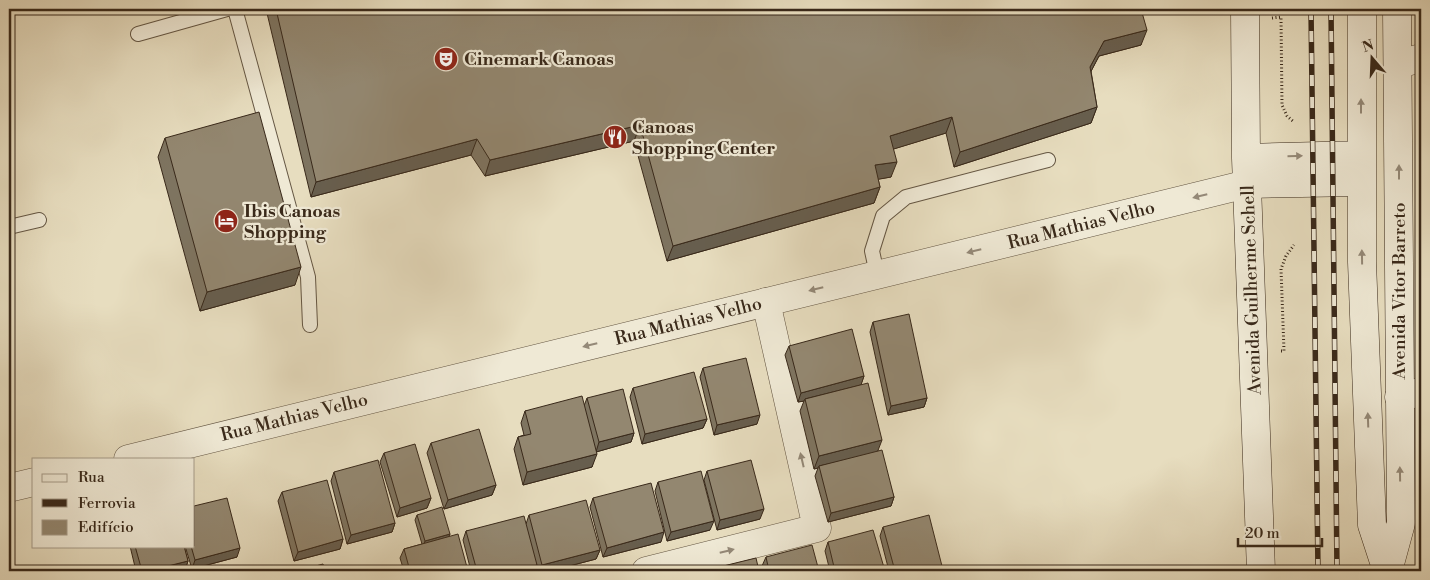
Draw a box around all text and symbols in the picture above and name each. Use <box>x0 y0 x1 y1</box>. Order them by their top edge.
north arrow <box>1348 32 1398 82</box>
text: N <box>1360 36 1376 57</box>
theatre icon: Cinemark Canoas <box>433 46 459 72</box>
place label: Cinemark Canoas <box>464 48 614 71</box>
one-way arrow <box>1357 98 1365 114</box>
place label: Canoas Shopping Center <box>632 116 775 160</box>
restaurant icon: Canoas Shopping Center <box>602 124 628 150</box>
one-way arrow <box>1287 152 1303 160</box>
one-way arrow <box>1395 164 1403 180</box>
street label: Avenida Guilherme Schell <box>1236 184 1267 396</box>
one-way arrow <box>1192 192 1207 200</box>
street label: Rua Mathias Velho <box>1005 196 1157 255</box>
place label: Ibis Canoas Shopping <box>244 200 341 244</box>
street label: Avenida Vitor Barreto <box>1388 202 1411 381</box>
hotel icon: Ibis Canoas Shopping <box>213 208 239 234</box>
one-way arrow <box>967 247 982 255</box>
one-way arrow <box>1358 249 1366 265</box>
one-way arrow <box>809 286 824 294</box>
street label: Rua Mathias Velho <box>612 292 764 351</box>
one-way arrow <box>583 341 598 349</box>
street label: Rua Mathias Velho <box>218 388 370 447</box>
one-way arrow <box>1364 412 1372 428</box>
one-way arrow <box>798 452 806 467</box>
legend <box>32 458 195 548</box>
one-way arrow <box>1396 466 1404 482</box>
text: Rua <box>78 468 105 487</box>
text: Ferrovia <box>78 494 136 513</box>
scale bar <box>1238 515 1321 547</box>
text: Edifício <box>78 518 134 537</box>
text: 20 m <box>1245 524 1280 543</box>
one-way arrow <box>719 546 734 554</box>

